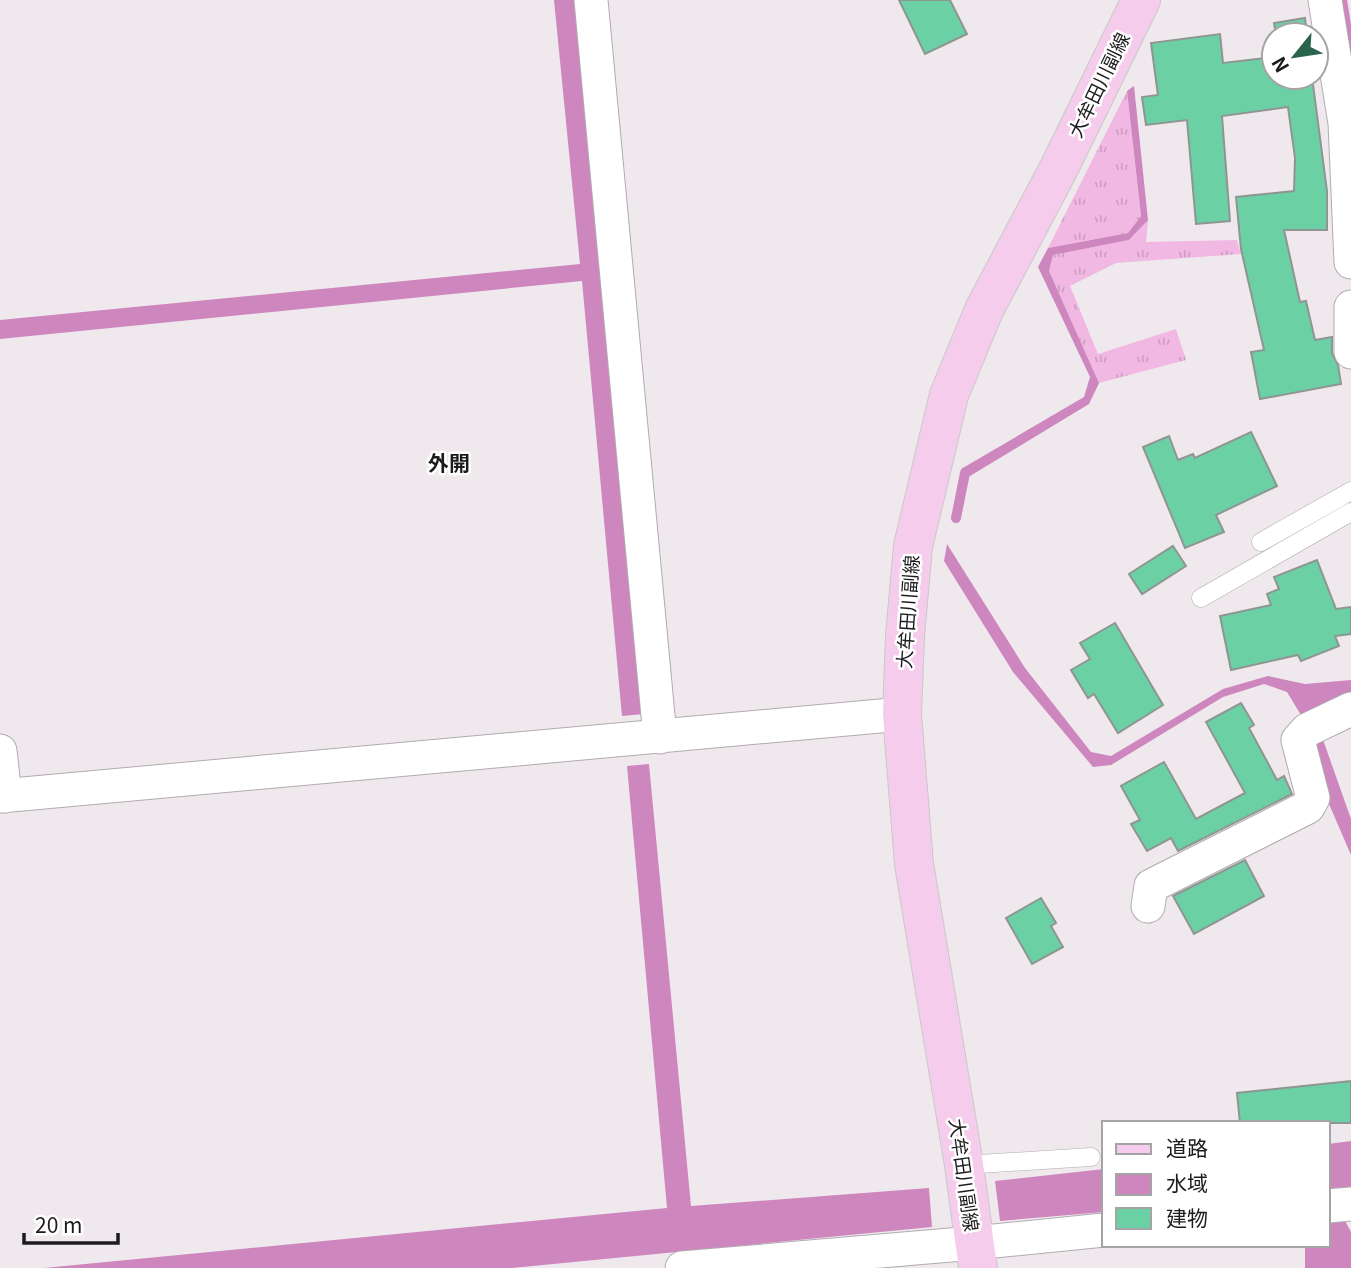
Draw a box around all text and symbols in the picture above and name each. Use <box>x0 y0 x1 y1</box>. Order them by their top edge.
north arrow <box>1260 21 1330 91</box>
street label: 大牟田川副線 <box>1061 27 1135 141</box>
text: N <box>1264 52 1294 78</box>
district label: 外開 <box>428 447 470 477</box>
street label: 大牟田川副線 <box>889 554 924 670</box>
street label: 大牟田川副線 <box>944 1116 987 1233</box>
legend <box>1102 1121 1330 1247</box>
text: 道路 <box>1166 1132 1208 1162</box>
text: 水域 <box>1166 1167 1208 1197</box>
scale bar <box>24 1202 119 1246</box>
text: 建物 <box>1166 1202 1208 1232</box>
text: 20 m <box>35 1209 82 1239</box>

